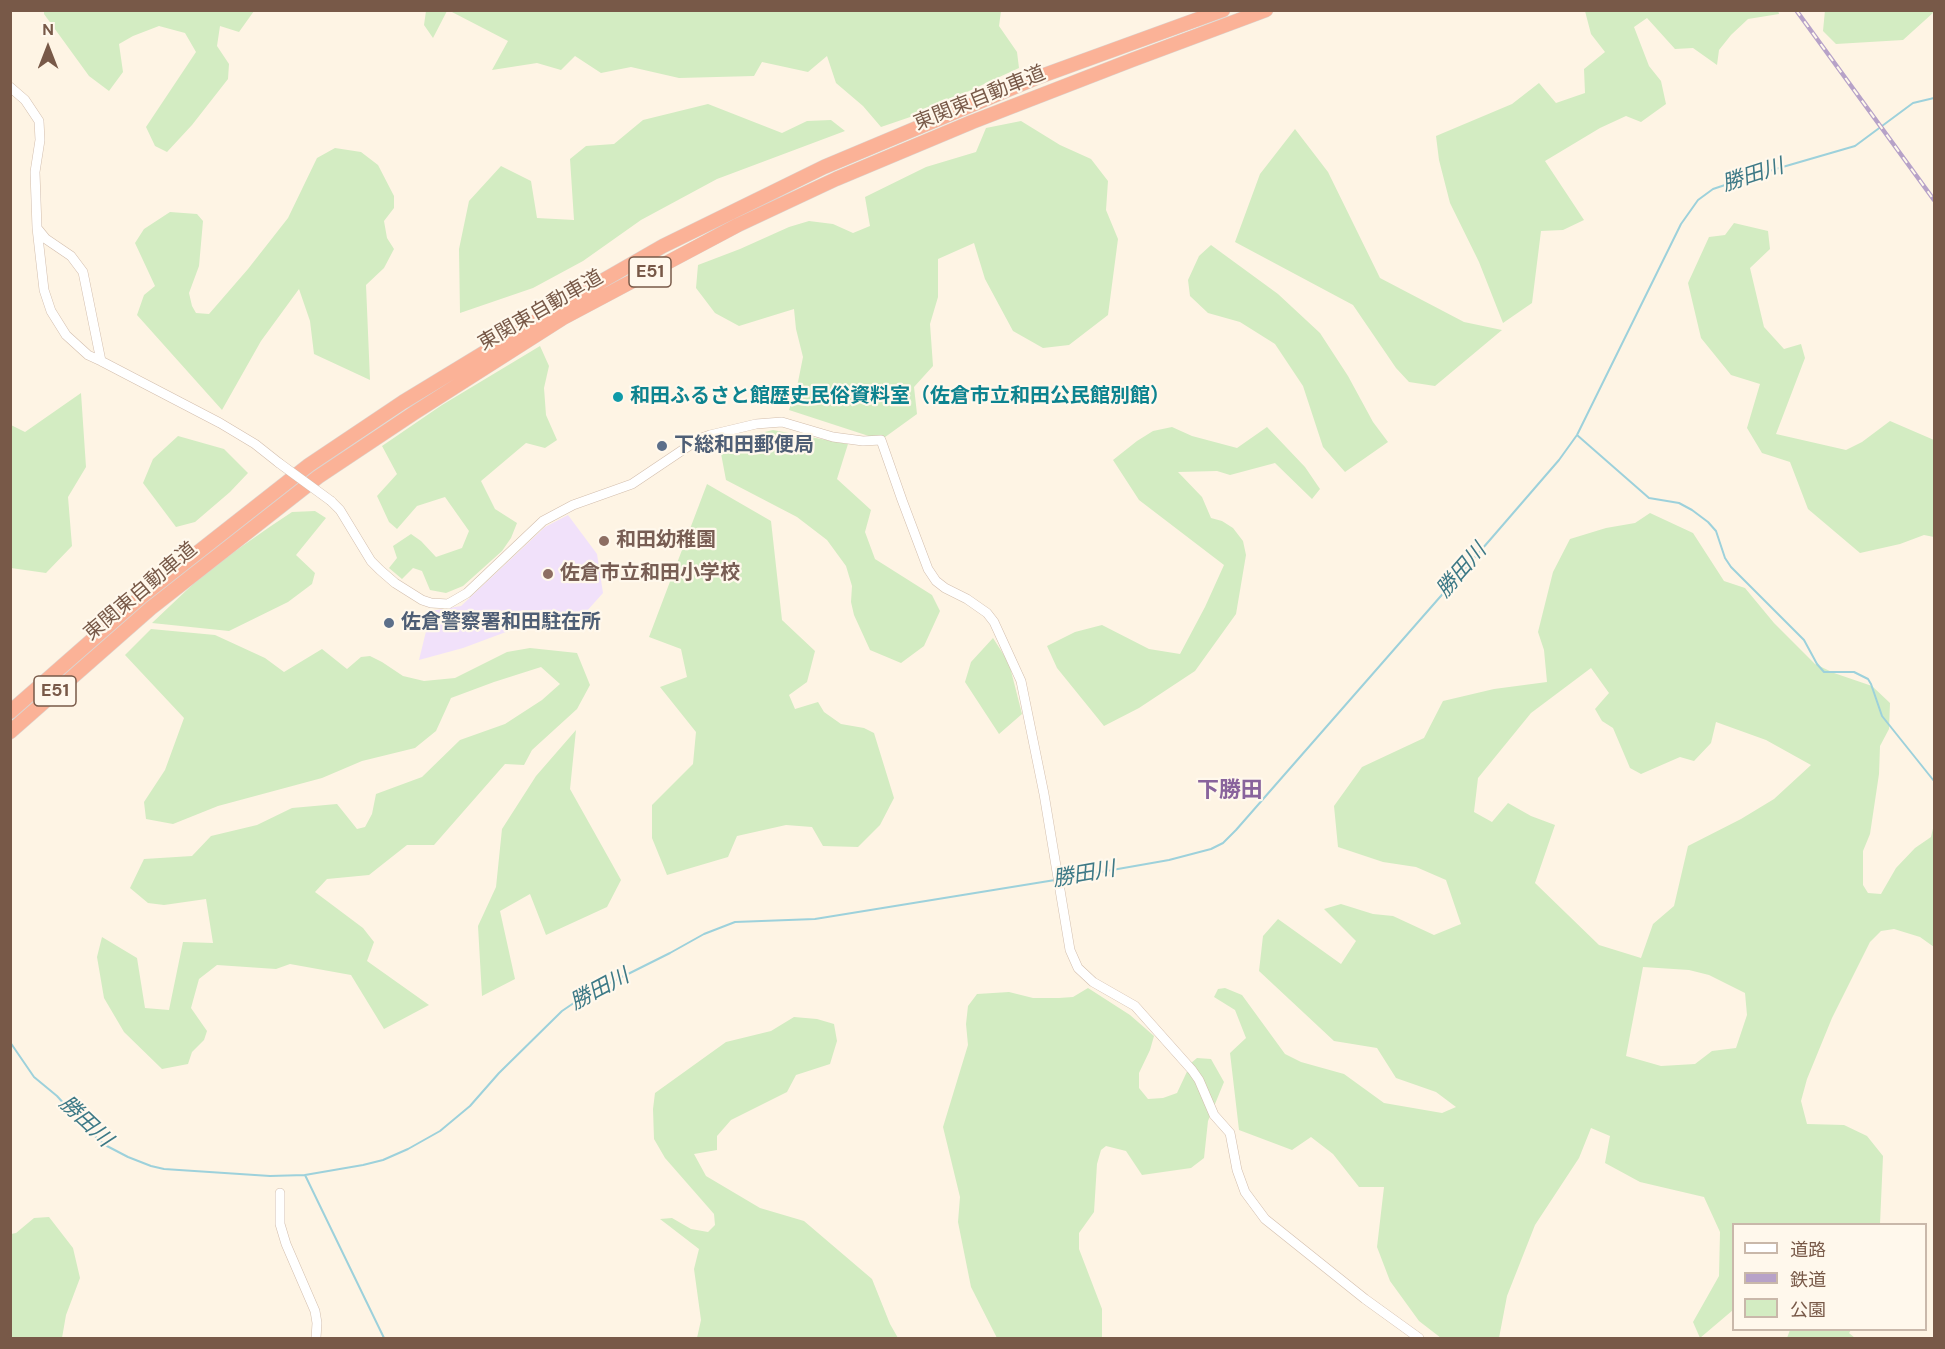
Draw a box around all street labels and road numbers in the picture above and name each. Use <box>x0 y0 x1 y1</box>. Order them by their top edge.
street label: 東関東自動車道 <box>911 62 1049 136</box>
road number: E51 <box>629 257 671 287</box>
street label: 東関東自動車道 <box>474 266 608 356</box>
street label: 東関東自動車道 <box>80 538 202 646</box>
road number: E51 <box>34 676 76 706</box>

